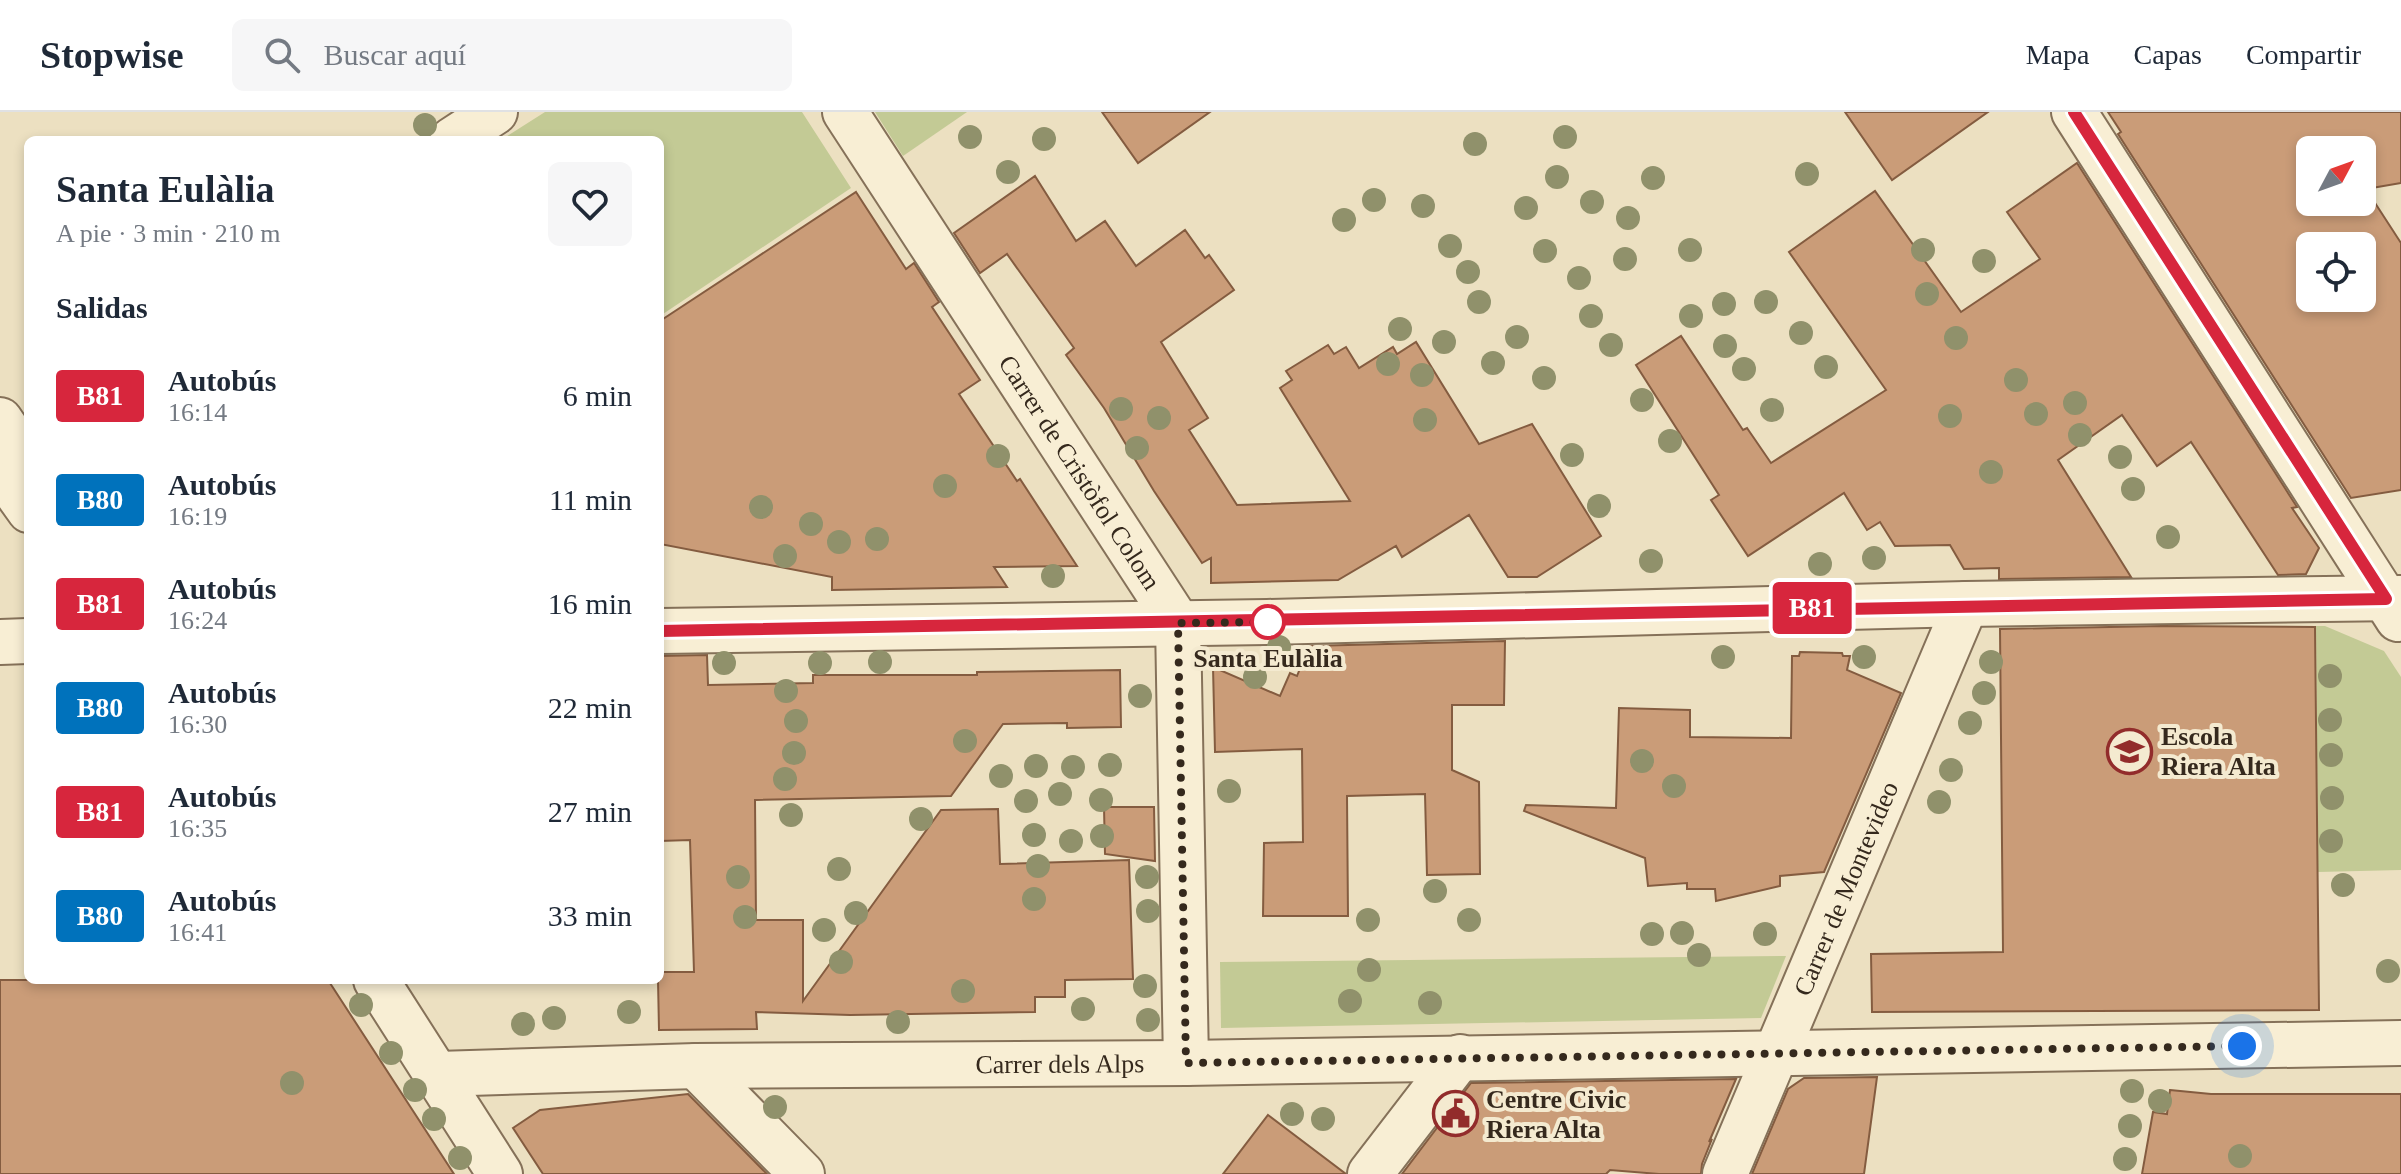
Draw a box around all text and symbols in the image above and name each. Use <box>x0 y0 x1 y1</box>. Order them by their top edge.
search box <box>232 19 792 91</box>
icon: search <box>260 33 304 77</box>
text: Stopwise <box>40 34 184 76</box>
text: Buscar aquí <box>324 38 466 71</box>
text: Mapa <box>2026 39 2089 70</box>
text: Capas <box>2133 39 2202 70</box>
text: Compartir <box>2246 39 2361 70</box>
north arrow <box>2296 136 2376 216</box>
map controls <box>2296 136 2376 312</box>
button: heart <box>548 162 632 246</box>
text: Santa Eulàlia <box>56 168 275 210</box>
text: A pie · 3 min · 210 m <box>56 219 281 248</box>
button: locate <box>2296 232 2376 312</box>
text: Salidas <box>56 291 148 324</box>
street label: Carrer de Cristòfol Colom <box>993 350 1167 595</box>
text: Autobús <box>168 364 276 397</box>
text: 6 min <box>563 379 632 412</box>
text: B81 <box>77 380 123 411</box>
text: 16:14 <box>168 398 227 427</box>
text: Autobús <box>168 468 276 501</box>
text: 11 min <box>549 483 632 516</box>
text: B80 <box>77 484 123 515</box>
text: 16:19 <box>168 502 227 531</box>
text: Autobús <box>168 572 276 605</box>
line badge: B81 <box>1766 582 1858 634</box>
text: 16 min <box>548 587 632 620</box>
text: B81 <box>77 588 123 619</box>
text: B81 <box>1789 592 1835 623</box>
marker: Santa Eulàlia <box>1251 605 1285 639</box>
text: 16:24 <box>168 606 227 635</box>
place label: Santa Eulàlia <box>1193 644 1343 673</box>
text: Autobús <box>168 676 276 709</box>
text: 22 min <box>548 691 632 724</box>
text: B80 <box>77 692 123 723</box>
text: 16:30 <box>168 710 227 739</box>
place label: Escola Riera Alta <box>2161 722 2276 781</box>
school or university icon: Escola Riera Alta <box>2106 727 2154 775</box>
street label: Carrer de Montevideo <box>1788 777 1904 1000</box>
text: Autobús <box>168 780 276 813</box>
text: 27 min <box>548 795 632 828</box>
text: B81 <box>77 796 123 827</box>
text: 16:35 <box>168 814 227 843</box>
text: Autobús <box>168 884 276 917</box>
text: 33 min <box>548 899 632 932</box>
text: B80 <box>77 900 123 931</box>
text: 16:41 <box>168 918 227 947</box>
your location <box>2222 1026 2262 1066</box>
street label: Carrer dels Alps <box>975 1049 1144 1079</box>
place label: Centre Civic Riera Alta <box>1486 1085 1626 1144</box>
public building icon: Centre Civic Riera Alta <box>1431 1090 1479 1138</box>

